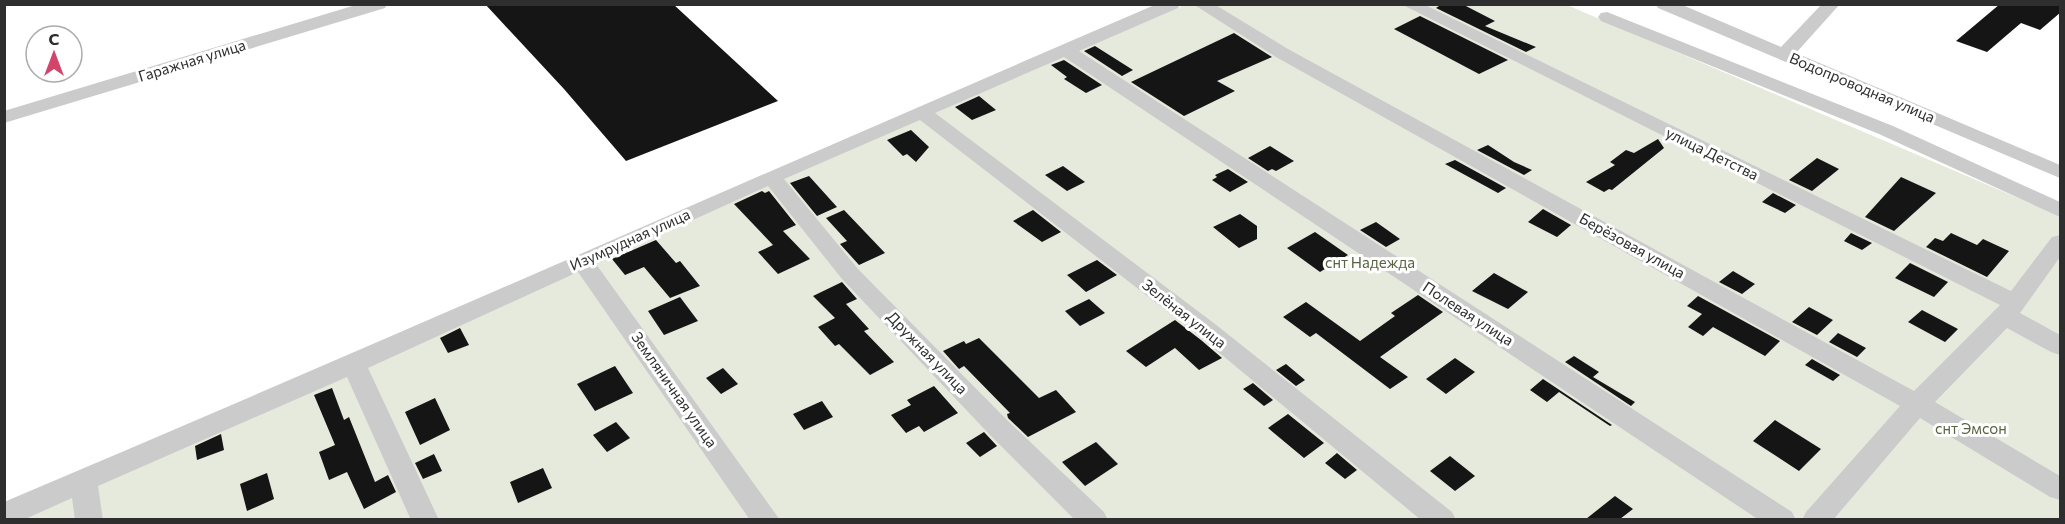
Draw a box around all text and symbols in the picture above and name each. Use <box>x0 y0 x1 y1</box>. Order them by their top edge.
north arrow <box>24 24 84 84</box>
text: С <box>49 29 60 48</box>
street label: Гаражная улица <box>136 35 248 85</box>
street label: Водопроводная улица <box>1787 48 1938 126</box>
street label: улица Детства <box>1663 123 1762 183</box>
street label: Изумрудная улица <box>567 205 692 274</box>
street label: Берёзовая улица <box>1577 209 1688 282</box>
park label: снт Надежда <box>1325 253 1415 271</box>
street label: Зелёная улица <box>1139 275 1230 351</box>
street label: Полевая улица <box>1420 277 1517 349</box>
street label: Дружная улица <box>884 307 972 397</box>
street label: Земляничная улица <box>628 328 721 451</box>
park label: снт Эмсон <box>1935 419 2007 437</box>

